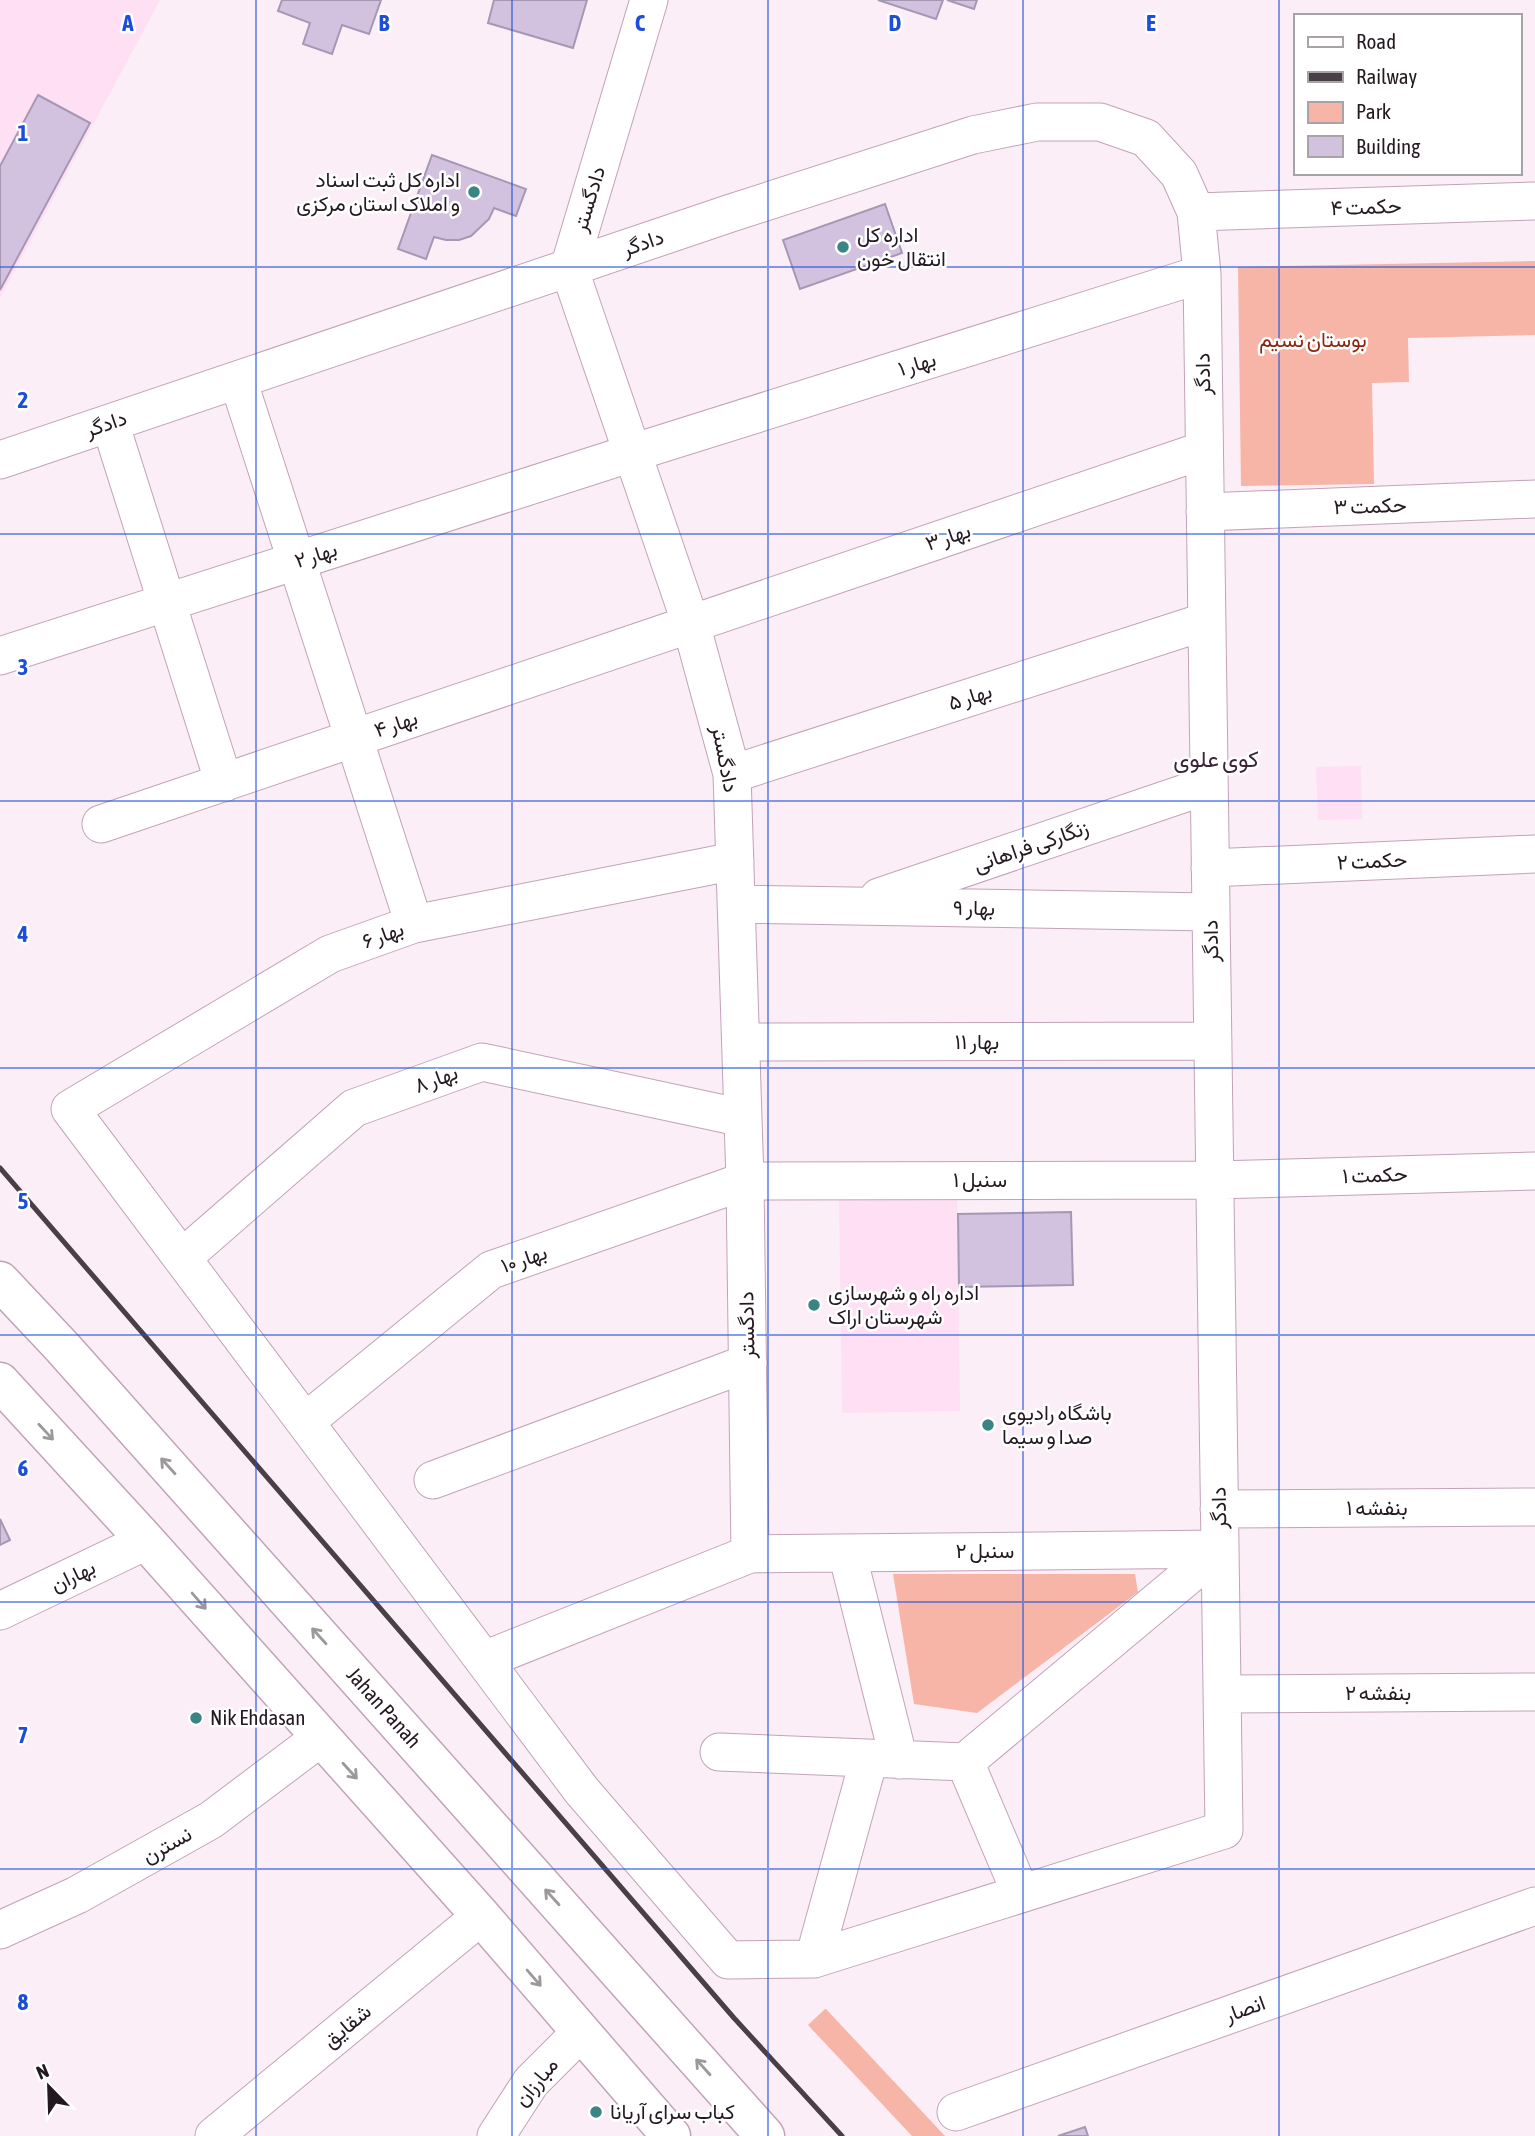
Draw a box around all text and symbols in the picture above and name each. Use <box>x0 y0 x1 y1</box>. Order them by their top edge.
text: A <box>121 10 134 36</box>
text: B <box>379 10 390 36</box>
text: C <box>635 10 646 36</box>
text: D <box>889 10 902 36</box>
text: E <box>1146 10 1156 36</box>
legend <box>1294 14 1521 175</box>
text: Road <box>1356 29 1396 53</box>
text: Railway <box>1356 64 1418 88</box>
text: Park <box>1356 99 1391 123</box>
text: 1 <box>18 120 29 146</box>
text: Building <box>1356 134 1420 158</box>
street label: دادگستر <box>566 163 611 236</box>
place label: اداره کل ثبت اسناد و املاک استان مرکزی <box>296 167 460 217</box>
marker: اداره کل ثبت اسناد و املاک استان مرکزی <box>466 184 482 200</box>
street label: حکمت ۴ <box>1330 193 1402 219</box>
place label: اداره کل انتقال خون <box>857 222 946 272</box>
street label: دادگر <box>618 224 667 262</box>
marker: اداره کل انتقال خون <box>835 239 851 255</box>
park label: بوستان نسیم <box>1259 327 1367 354</box>
street label: بهار ۱ <box>895 346 939 382</box>
street label: دادگر <box>1190 353 1216 396</box>
text: 2 <box>18 387 28 413</box>
street label: دادگر <box>81 405 130 443</box>
street label: حکمت ۳ <box>1333 492 1407 518</box>
street label: بهار ۳ <box>922 517 974 557</box>
street label: بهار ۲ <box>291 536 341 574</box>
text: 3 <box>18 654 28 680</box>
street label: بهار ۵ <box>945 678 995 716</box>
street label: بهار ۴ <box>371 705 421 743</box>
street label: دادگستر <box>706 722 744 795</box>
district label: کوی علوی <box>1173 746 1259 774</box>
street label: زنگارکی فراهانی <box>970 814 1092 878</box>
street label: حکمت ۲ <box>1336 846 1408 874</box>
street label: بهار ۹ <box>953 895 995 921</box>
street label: بهار ۶ <box>359 916 407 954</box>
street label: دادگر <box>1198 920 1224 963</box>
text: 4 <box>17 921 29 947</box>
street label: بهار ۱۱ <box>955 1029 999 1055</box>
street label: بهار ۸ <box>411 1059 461 1099</box>
street label: حکمت ۱ <box>1342 1161 1408 1187</box>
street label: سنبل ۱ <box>953 1167 1007 1192</box>
text: 5 <box>18 1188 29 1214</box>
street label: بهار ۱۰ <box>497 1239 551 1279</box>
place label: اداره راه و شهرسازی شهرستان اراک <box>828 1280 979 1330</box>
street label: دادگستر <box>733 1291 761 1360</box>
marker: اداره راه و شهرسازی شهرستان اراک <box>806 1297 822 1313</box>
place label: باشگاه رادیوی صدا و سیما <box>1002 1400 1112 1450</box>
marker: باشگاه رادیوی صدا و سیما <box>980 1417 996 1433</box>
one-way arrow <box>38 1423 55 1440</box>
text: 6 <box>18 1455 29 1481</box>
one-way arrow <box>160 1457 176 1475</box>
street label: دادگر <box>1206 1487 1232 1530</box>
street label: بنفشه ۱ <box>1346 1495 1408 1520</box>
street label: سنبل ۲ <box>956 1538 1014 1563</box>
street label: بهاران <box>46 1554 100 1598</box>
one-way arrow <box>191 1592 207 1610</box>
one-way arrow <box>311 1627 327 1645</box>
street label: Jahan Panah <box>342 1662 426 1752</box>
street label: بنفشه ۲ <box>1345 1680 1411 1705</box>
place label: Nik Ehdasan <box>210 1705 306 1729</box>
marker: Nik Ehdasan <box>188 1710 204 1726</box>
text: 7 <box>18 1722 28 1748</box>
one-way arrow <box>342 1762 358 1780</box>
street label: نسترن <box>138 1821 196 1869</box>
one-way arrow <box>544 1888 560 1906</box>
one-way arrow <box>526 1968 542 1986</box>
text: 8 <box>18 1989 29 2015</box>
street label: انصار <box>1220 1990 1269 2029</box>
street label: شقایق <box>317 1998 376 2053</box>
north arrow <box>14 2052 84 2122</box>
street label: مبارزان <box>508 2052 564 2112</box>
text: N <box>33 2059 52 2084</box>
one-way arrow <box>695 2059 712 2076</box>
place label: کباب سرای آریانا <box>610 2099 735 2125</box>
marker: کباب سرای آریانا <box>588 2104 604 2120</box>

